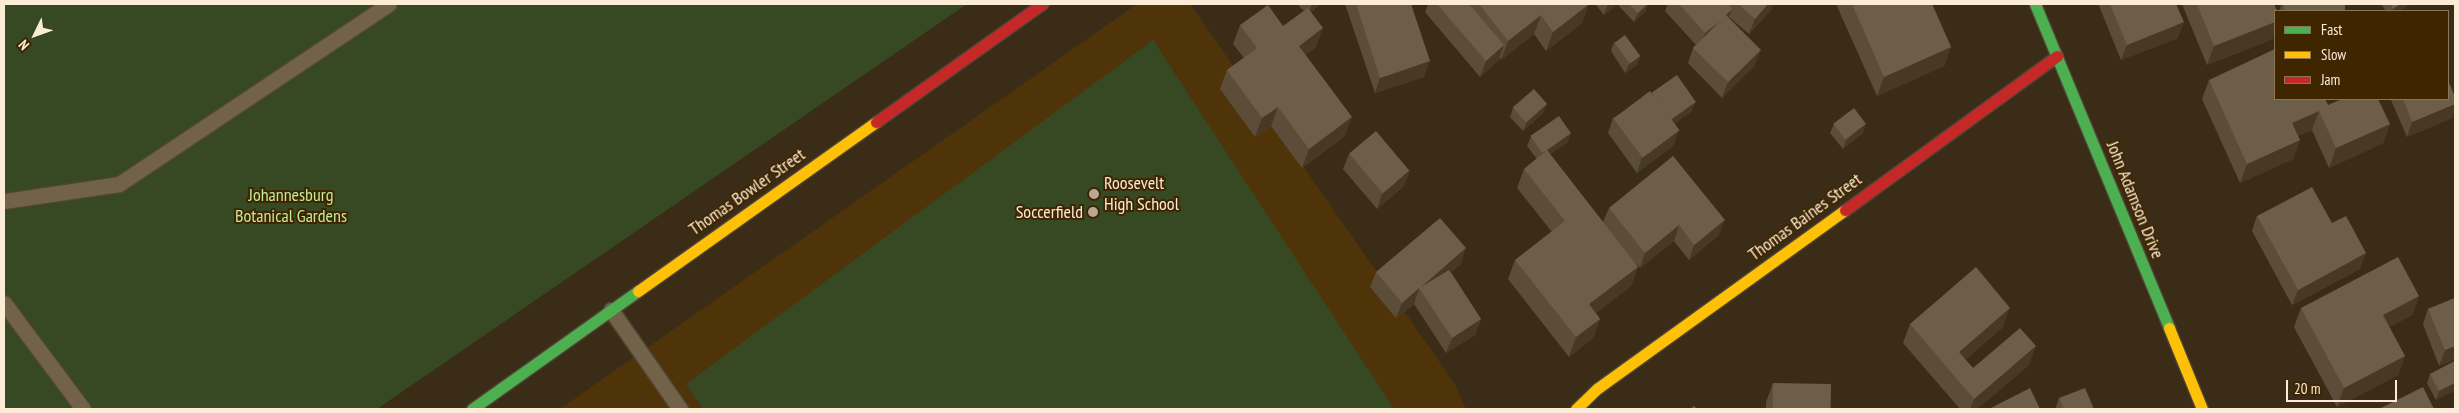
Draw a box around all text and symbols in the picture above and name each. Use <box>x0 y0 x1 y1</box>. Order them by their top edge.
north arrow <box>10 10 60 60</box>
legend <box>2274 10 2449 100</box>
text: Fast <box>2321 20 2342 39</box>
text: N <box>15 36 33 54</box>
text: Slow <box>2321 45 2346 64</box>
text: Jam <box>2321 70 2340 89</box>
street label: John Adamson Drive <box>2102 138 2168 262</box>
street label: Thomas Bowler Street <box>685 144 809 240</box>
street label: Thomas Baines Street <box>1744 169 1866 265</box>
place label: Roosevelt High School <box>1104 173 1179 215</box>
park label: Johannesburg Botanical Gardens <box>235 185 347 228</box>
marker: Roosevelt High School <box>1088 188 1100 200</box>
place label: Soccerfield <box>1016 201 1083 223</box>
marker: Soccerfield <box>1087 206 1099 218</box>
scale bar <box>2289 370 2400 402</box>
text: 20 m <box>2294 379 2320 398</box>

